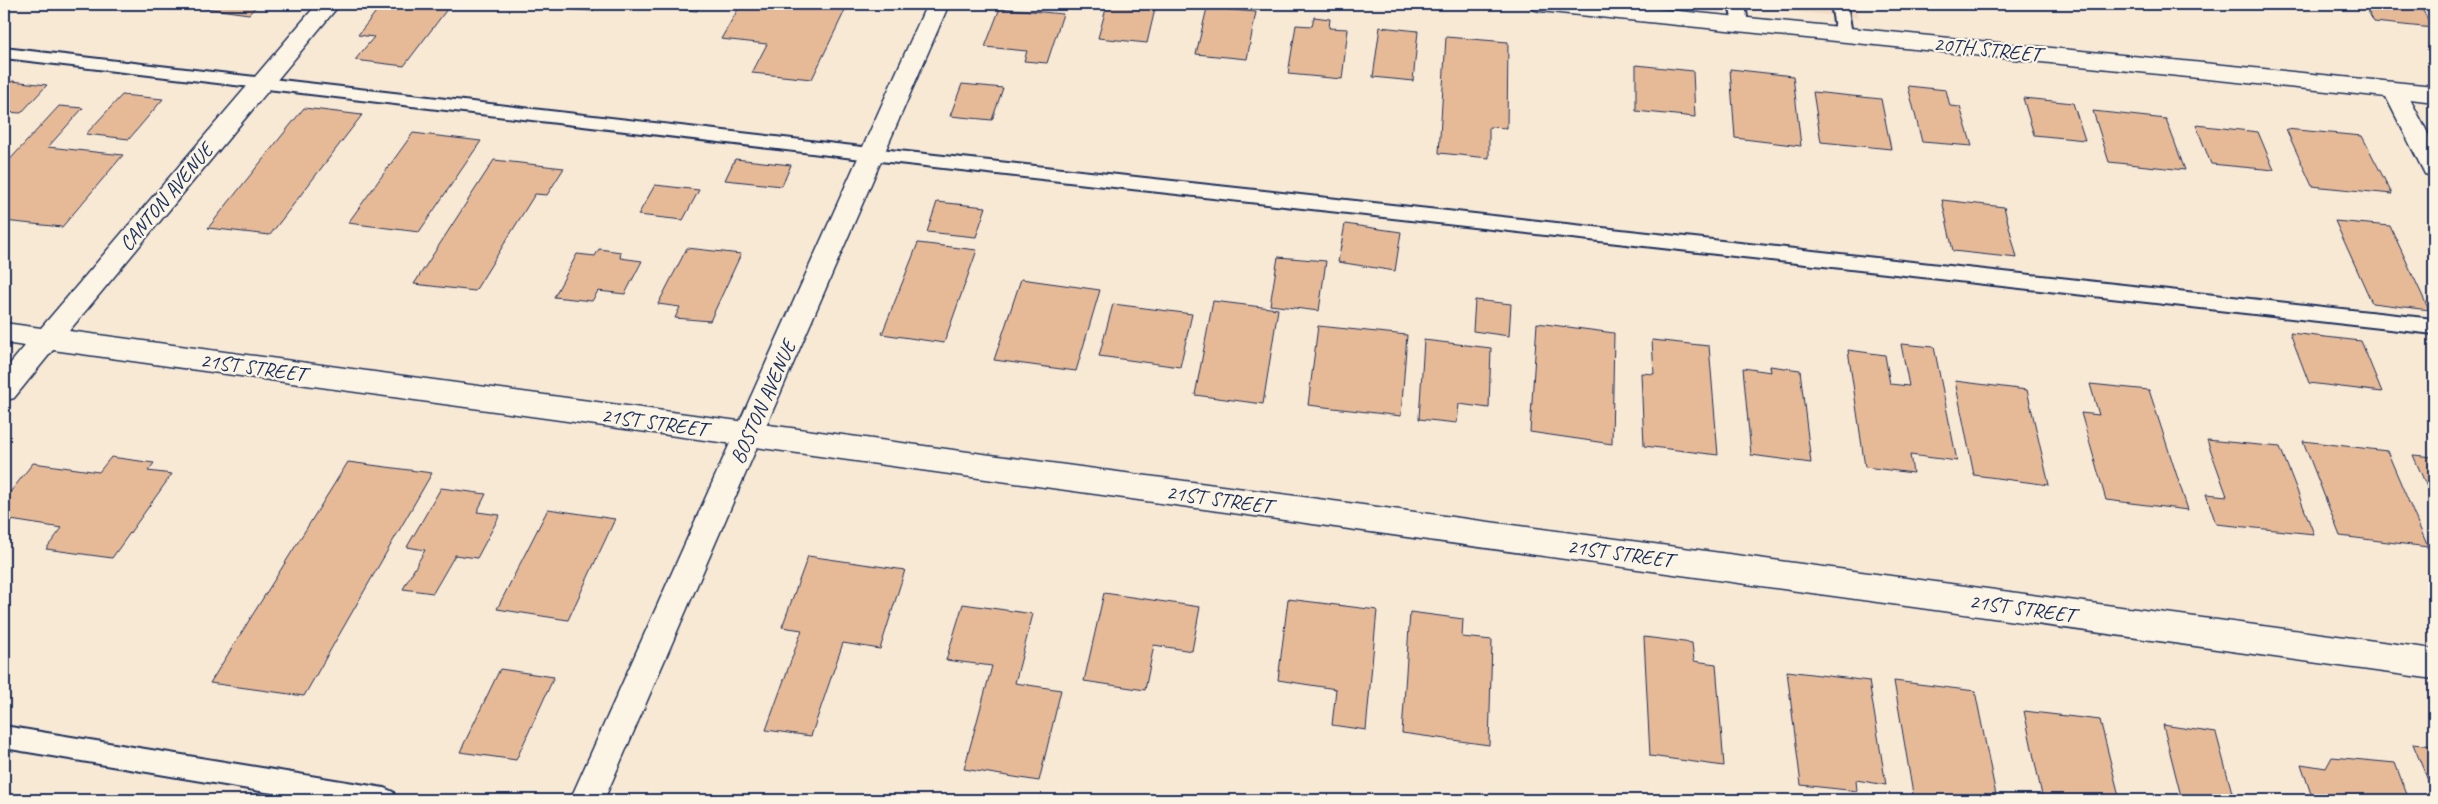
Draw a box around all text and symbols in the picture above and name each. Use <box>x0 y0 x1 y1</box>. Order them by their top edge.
street label: 20TH STREET <box>1932 30 2047 68</box>
street label: CANTON AVENUE <box>113 136 220 256</box>
street label: BOSTON AVENUE <box>724 334 803 468</box>
street label: 21ST STREET <box>199 347 313 388</box>
street label: 21ST STREET <box>600 402 714 443</box>
street label: 21ST STREET <box>1165 479 1279 520</box>
street label: 21ST STREET <box>1566 533 1680 574</box>
street label: 21ST STREET <box>1968 588 2082 629</box>

